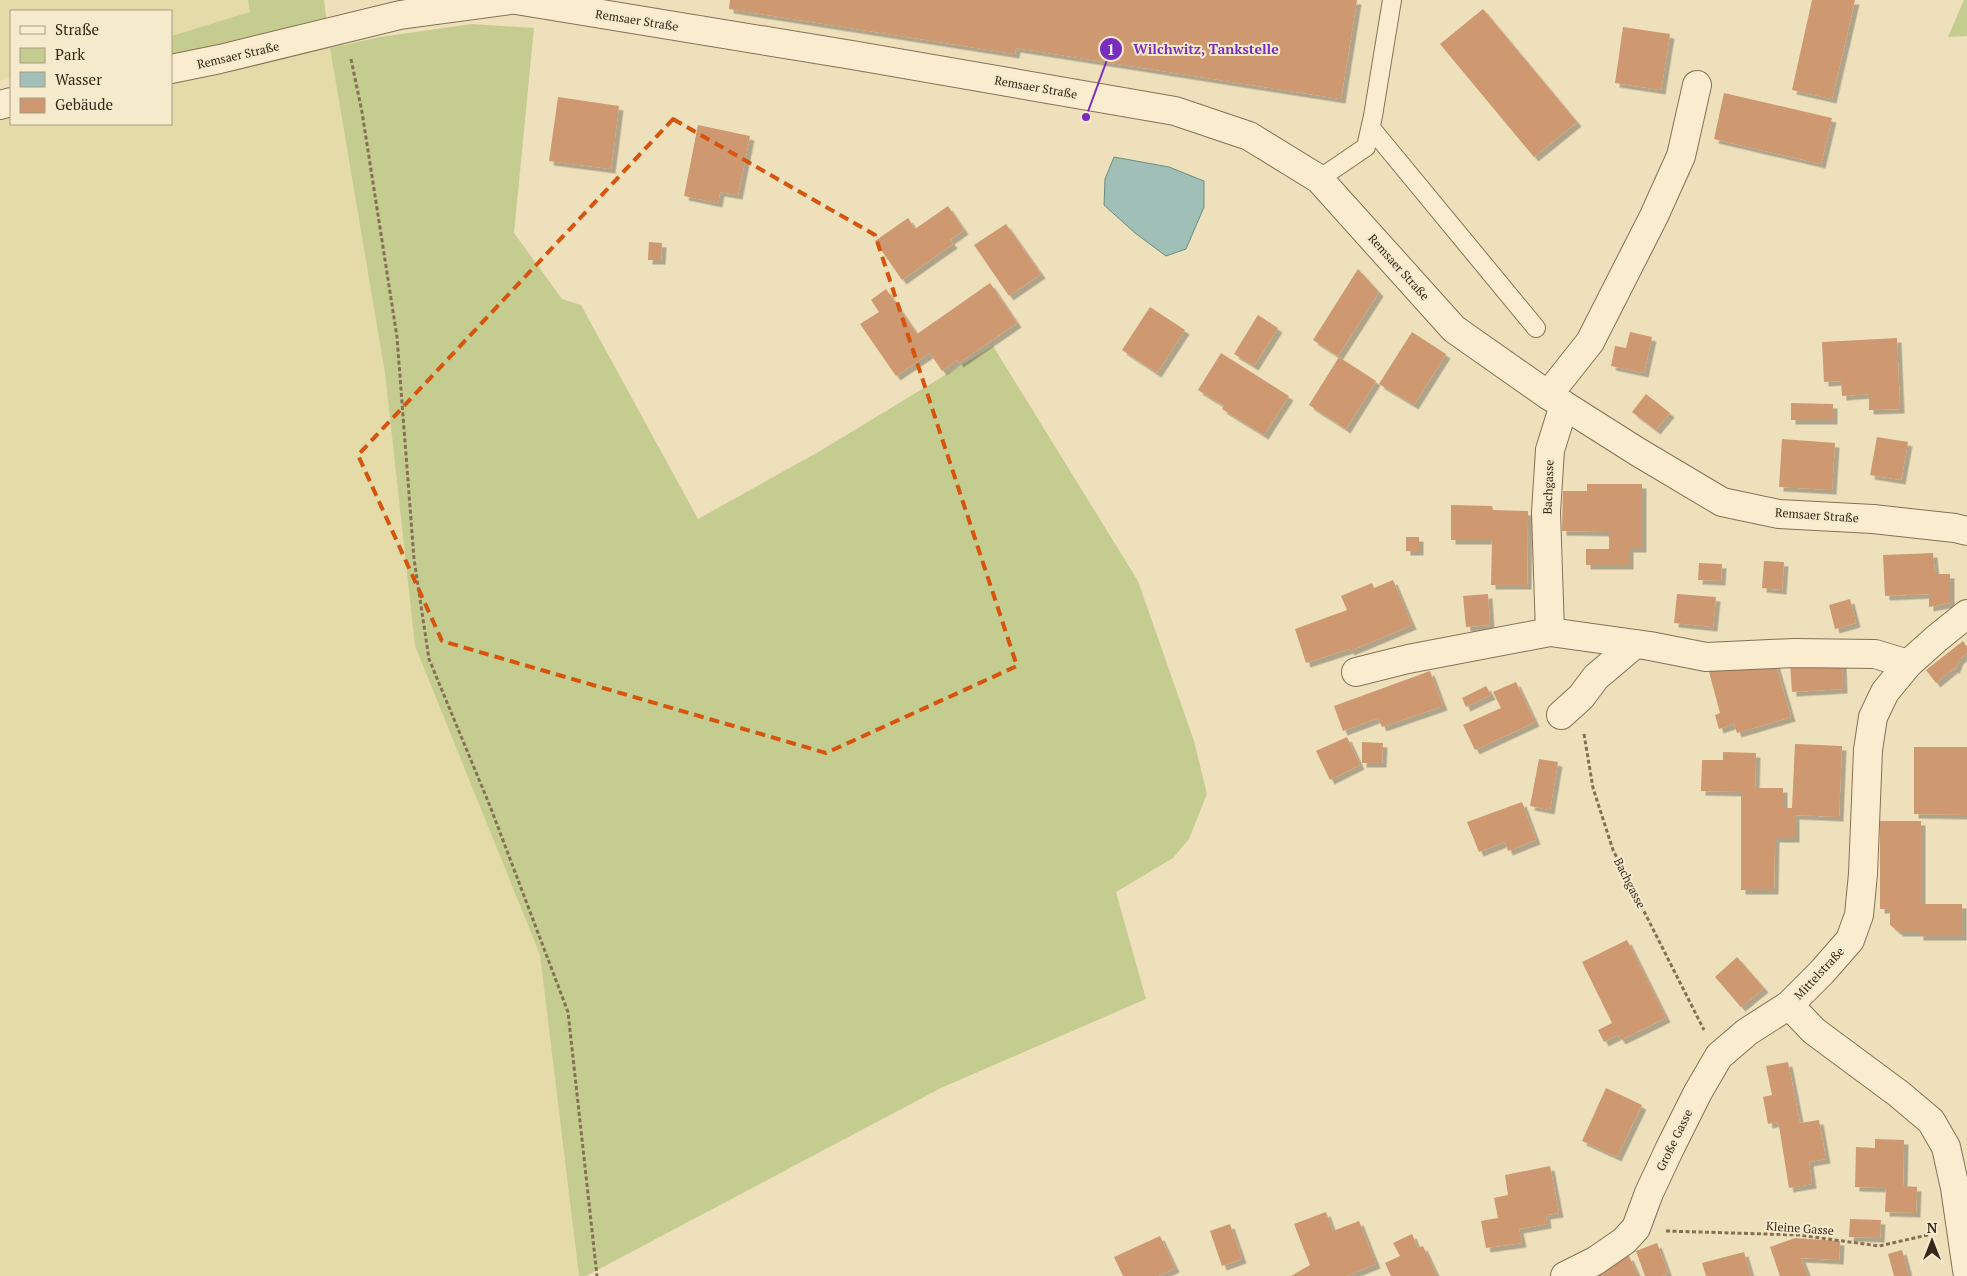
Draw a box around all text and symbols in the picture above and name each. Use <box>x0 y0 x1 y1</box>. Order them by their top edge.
street label: Remsaer Straße <box>594 6 680 34</box>
legend <box>10 10 172 125</box>
text: Straße <box>55 19 99 39</box>
callout: Wilchwitz, Tankstelle <box>1098 35 1289 64</box>
street label: Remsaer Straße <box>195 38 281 72</box>
text: 1 <box>1107 39 1115 59</box>
text: Wilchwitz, Tankstelle <box>1133 39 1279 58</box>
text: Park <box>55 44 85 64</box>
text: Wasser <box>55 69 102 89</box>
street label: Remsaer Straße <box>993 72 1079 102</box>
text: Gebäude <box>55 94 113 114</box>
street label: Remsaer Straße <box>1365 231 1433 303</box>
street label: Bachgasse <box>1540 459 1556 515</box>
street label: Remsaer Straße <box>1775 505 1859 525</box>
street label: Bachgasse <box>1611 855 1649 911</box>
street label: Mittelstraße <box>1791 944 1847 1002</box>
street label: Große Gasse <box>1653 1107 1695 1173</box>
north arrow <box>1907 1216 1957 1266</box>
street label: Kleine Gasse <box>1766 1218 1834 1238</box>
text: N <box>1927 1218 1938 1237</box>

